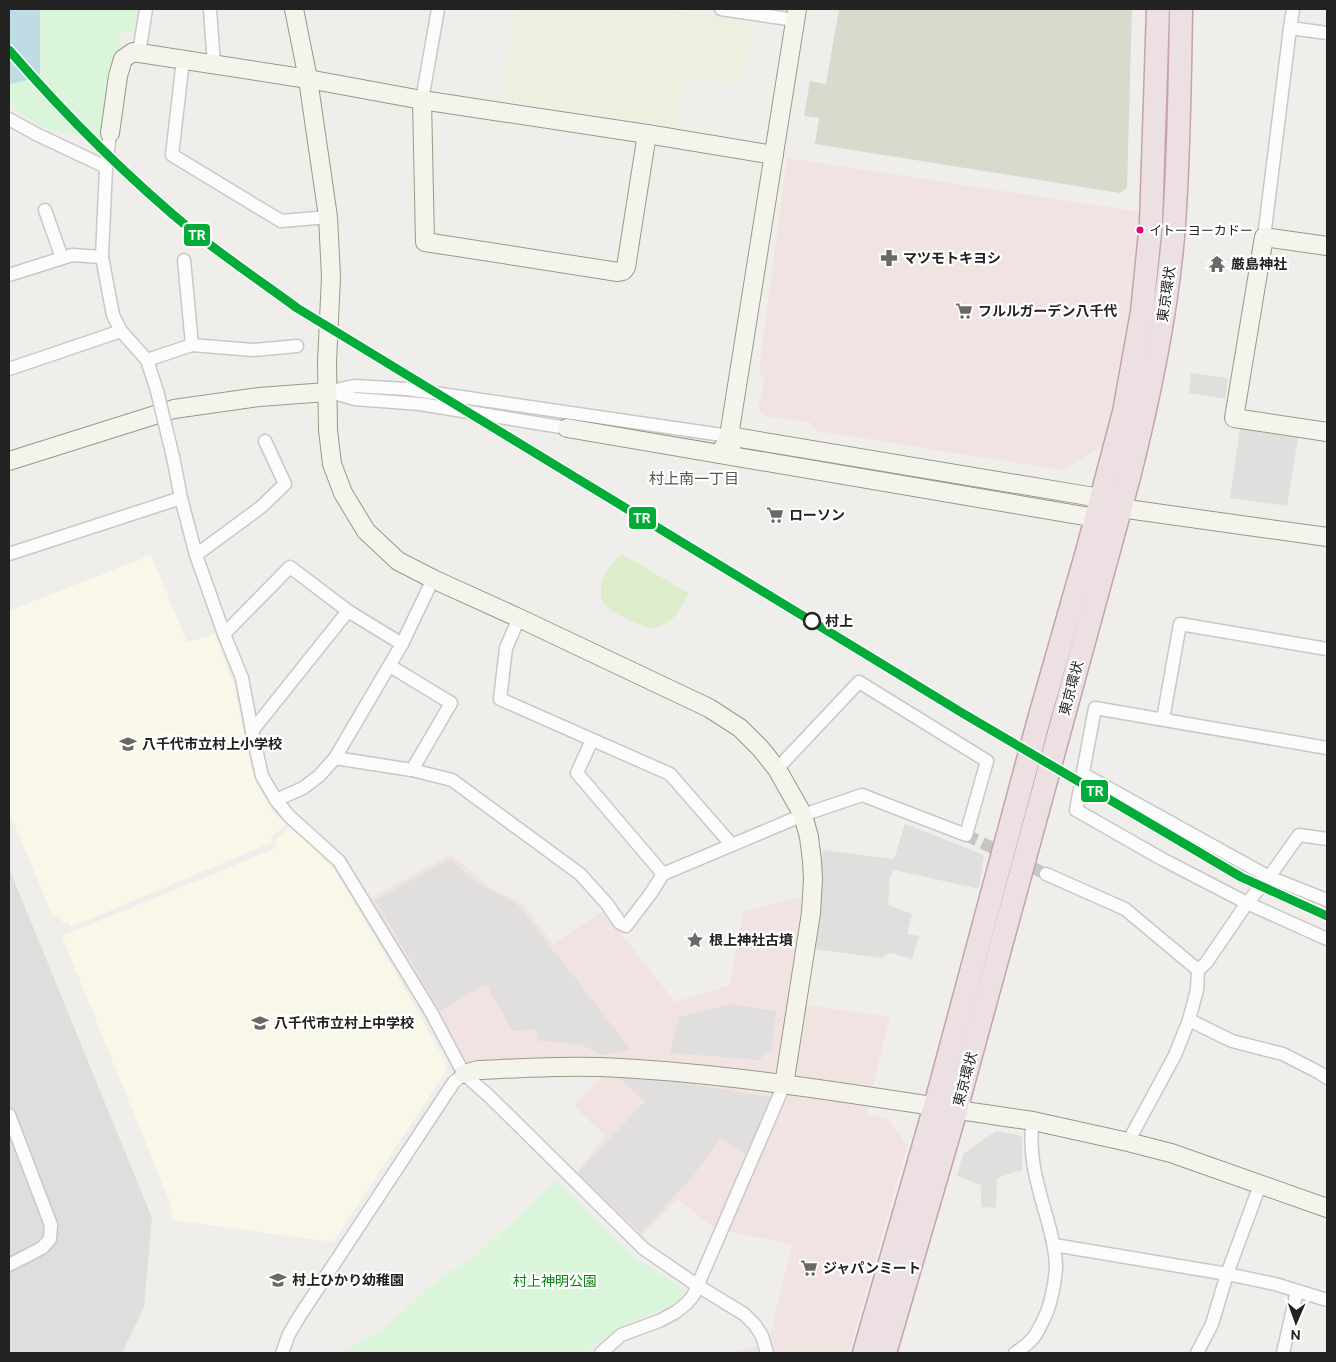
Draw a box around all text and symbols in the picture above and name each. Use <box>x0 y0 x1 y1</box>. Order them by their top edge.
line badge: TR <box>183 223 211 247</box>
place label: イトーヨーカドー <box>1149 223 1253 237</box>
marker: イトーヨーカドー <box>1135 225 1145 235</box>
text: TR <box>188 227 206 243</box>
pharmacy icon: マツモトキヨシ <box>879 248 899 268</box>
place label: マツモトキヨシ <box>903 250 1001 266</box>
temple icon: 厳島神社 <box>1207 254 1227 274</box>
place label: 厳島神社 <box>1231 256 1287 272</box>
street label: 東京環状 <box>1154 265 1178 323</box>
supermarket icon: フルルガーデン八千代 <box>954 301 974 321</box>
place label: フルルガーデン八千代 <box>978 303 1118 319</box>
district label: 村上南一丁目 <box>649 470 739 487</box>
supermarket icon: ローソン <box>765 505 785 525</box>
line badge: TR <box>628 506 657 530</box>
place label: ローソン <box>789 507 845 523</box>
text: TR <box>633 510 651 526</box>
marker: 村上 <box>803 612 821 630</box>
place label: 村上 <box>825 613 853 629</box>
street label: 東京環状 <box>1056 659 1086 717</box>
school or university icon: 八千代市立村上小学校 <box>118 734 138 754</box>
place label: 八千代市立村上小学校 <box>142 736 282 752</box>
line badge: TR <box>1080 779 1109 803</box>
text: TR <box>1086 783 1104 799</box>
place icon: 根上神社古墳 <box>685 930 705 950</box>
place label: 根上神社古墳 <box>709 932 793 948</box>
school or university icon: 八千代市立村上中学校 <box>250 1013 270 1033</box>
place label: 八千代市立村上中学校 <box>274 1015 414 1031</box>
street label: 東京環状 <box>950 1050 980 1108</box>
supermarket icon: ジャパンミート <box>799 1258 819 1278</box>
place label: ジャパンミート <box>823 1260 921 1276</box>
school or university icon: 村上ひかり幼稚園 <box>268 1270 288 1290</box>
place label: 村上ひかり幼稚園 <box>292 1272 404 1288</box>
park label: 村上神明公園 <box>513 1273 597 1289</box>
north arrow <box>1271 1297 1321 1347</box>
text: N <box>1290 1327 1301 1343</box>

